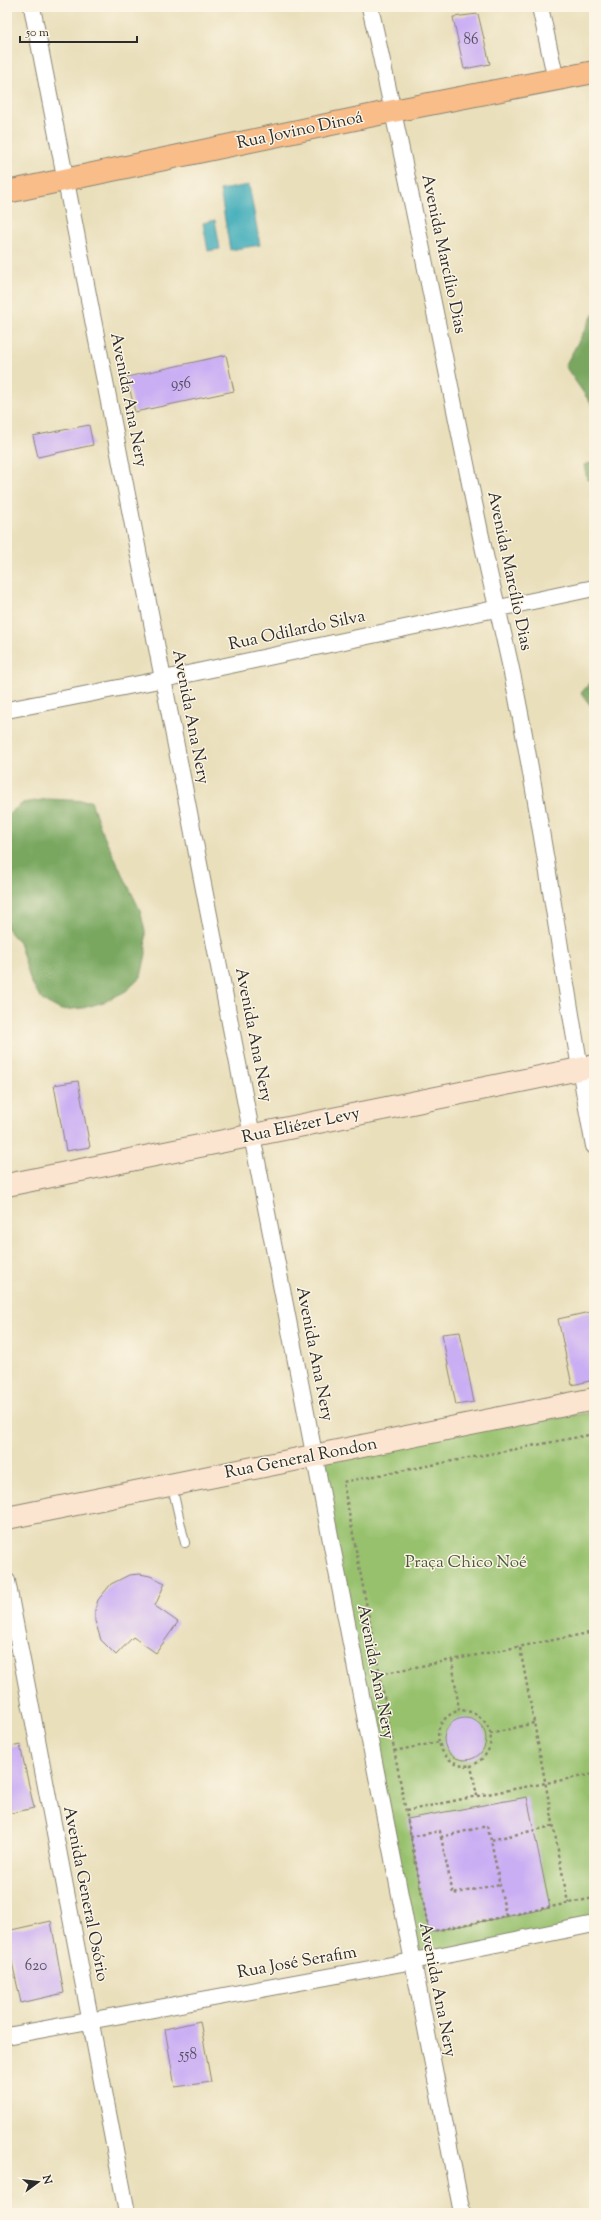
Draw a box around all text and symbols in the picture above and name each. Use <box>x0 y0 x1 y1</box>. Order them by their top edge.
scale bar <box>20 18 137 44</box>
text: 50 m <box>25 24 49 42</box>
house number: 86 <box>464 30 478 51</box>
street label: Rua Jovino Dinoá <box>235 106 366 156</box>
street label: Avenida Marcílio Dias <box>414 172 472 336</box>
street label: Avenida Ana Nery <box>103 331 153 470</box>
house number: 956 <box>171 374 191 395</box>
street label: Avenida Marcílio Dias <box>480 489 538 653</box>
street label: Rua Odilardo Silva <box>226 605 368 657</box>
street label: Avenida Ana Nery <box>165 648 215 787</box>
street label: Avenida Ana Nery <box>228 966 278 1105</box>
street label: Rua Eliézer Levy <box>240 1102 363 1150</box>
street label: Avenida Ana Nery <box>289 1285 339 1424</box>
street label: Rua General Rondon <box>223 1432 379 1486</box>
park label: Praça Chico Noé <box>405 1551 527 1575</box>
street label: Avenida Ana Nery <box>350 1603 400 1742</box>
street label: Avenida General Osório <box>56 1804 114 1984</box>
street label: Avenida Ana Nery <box>412 1921 462 2060</box>
street label: Rua José Serafim <box>235 1941 359 1985</box>
house number: 620 <box>25 1956 47 1977</box>
house number: 558 <box>178 2045 197 2066</box>
north arrow <box>18 2162 58 2202</box>
text: N <box>38 2172 56 2186</box>

